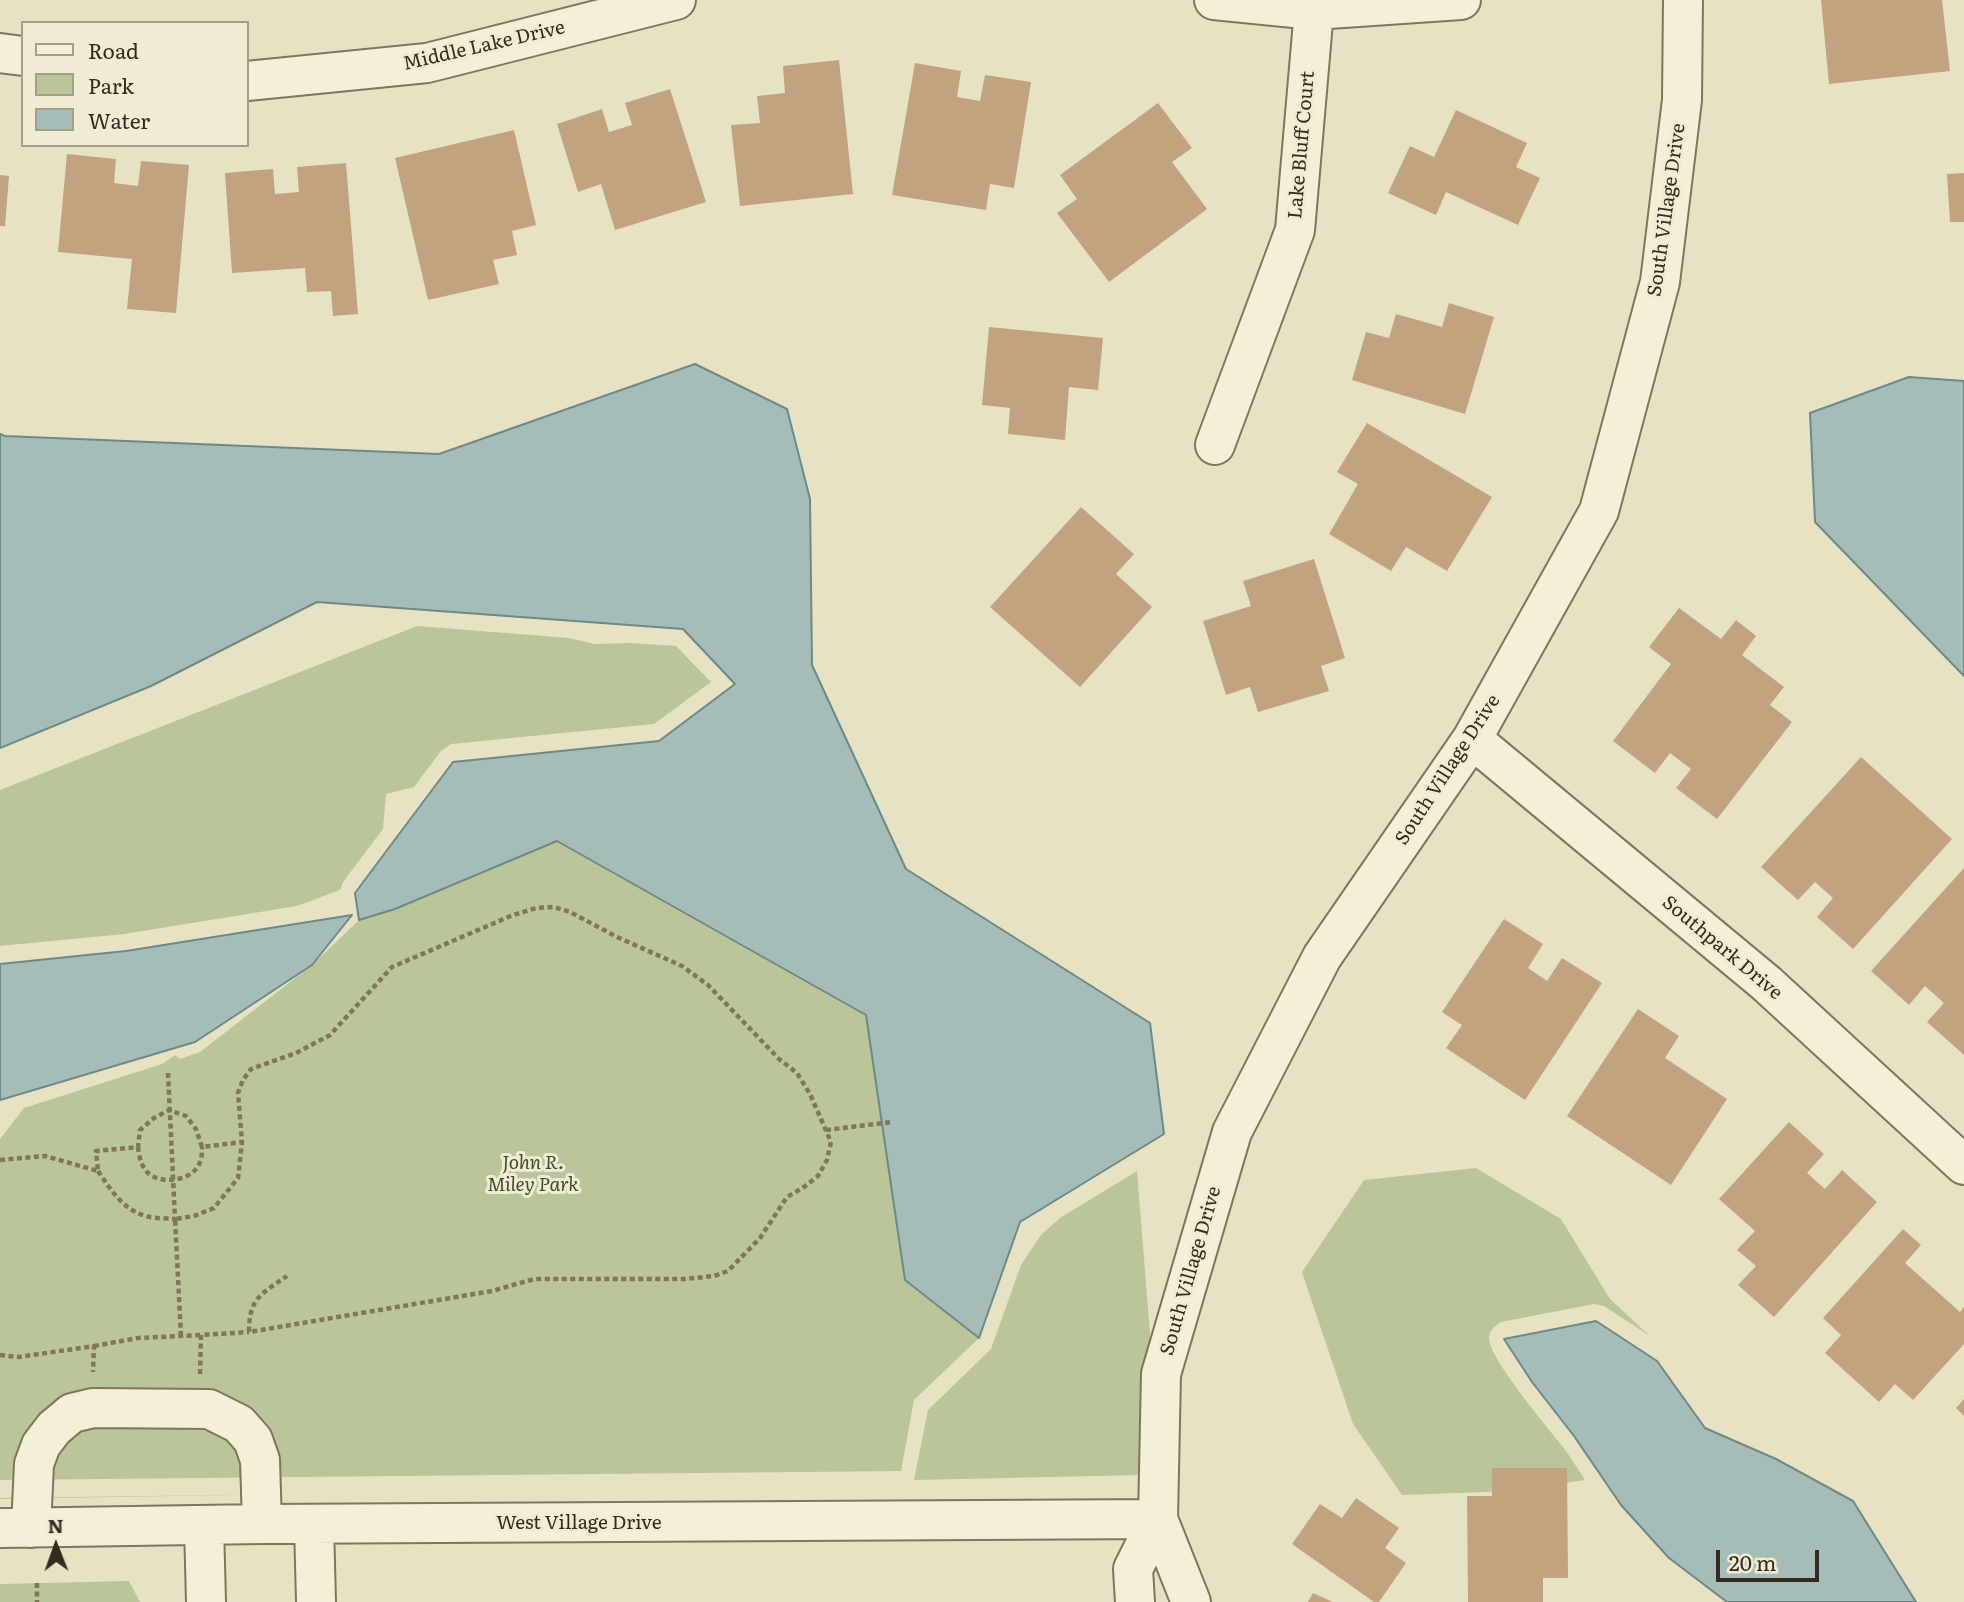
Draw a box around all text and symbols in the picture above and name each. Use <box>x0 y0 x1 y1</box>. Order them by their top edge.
street label: Middle Lake Drive <box>401 16 567 76</box>
legend <box>21 21 248 147</box>
text: Road <box>88 34 139 65</box>
text: Park <box>88 69 134 100</box>
street label: Lake Bluff Court <box>1284 70 1320 220</box>
text: Water <box>88 104 150 135</box>
street label: South Village Drive <box>1644 122 1690 298</box>
street label: South Village Drive <box>1391 690 1505 850</box>
street label: Southpark Drive <box>1657 891 1787 1005</box>
park label: John R. Miley Park <box>487 1152 579 1196</box>
street label: South Village Drive <box>1156 1184 1226 1358</box>
north arrow <box>21 1511 91 1581</box>
text: N <box>47 1511 64 1539</box>
street label: West Village Drive <box>496 1512 662 1534</box>
scale bar <box>1719 1536 1822 1580</box>
text: 20 m <box>1729 1546 1776 1577</box>

